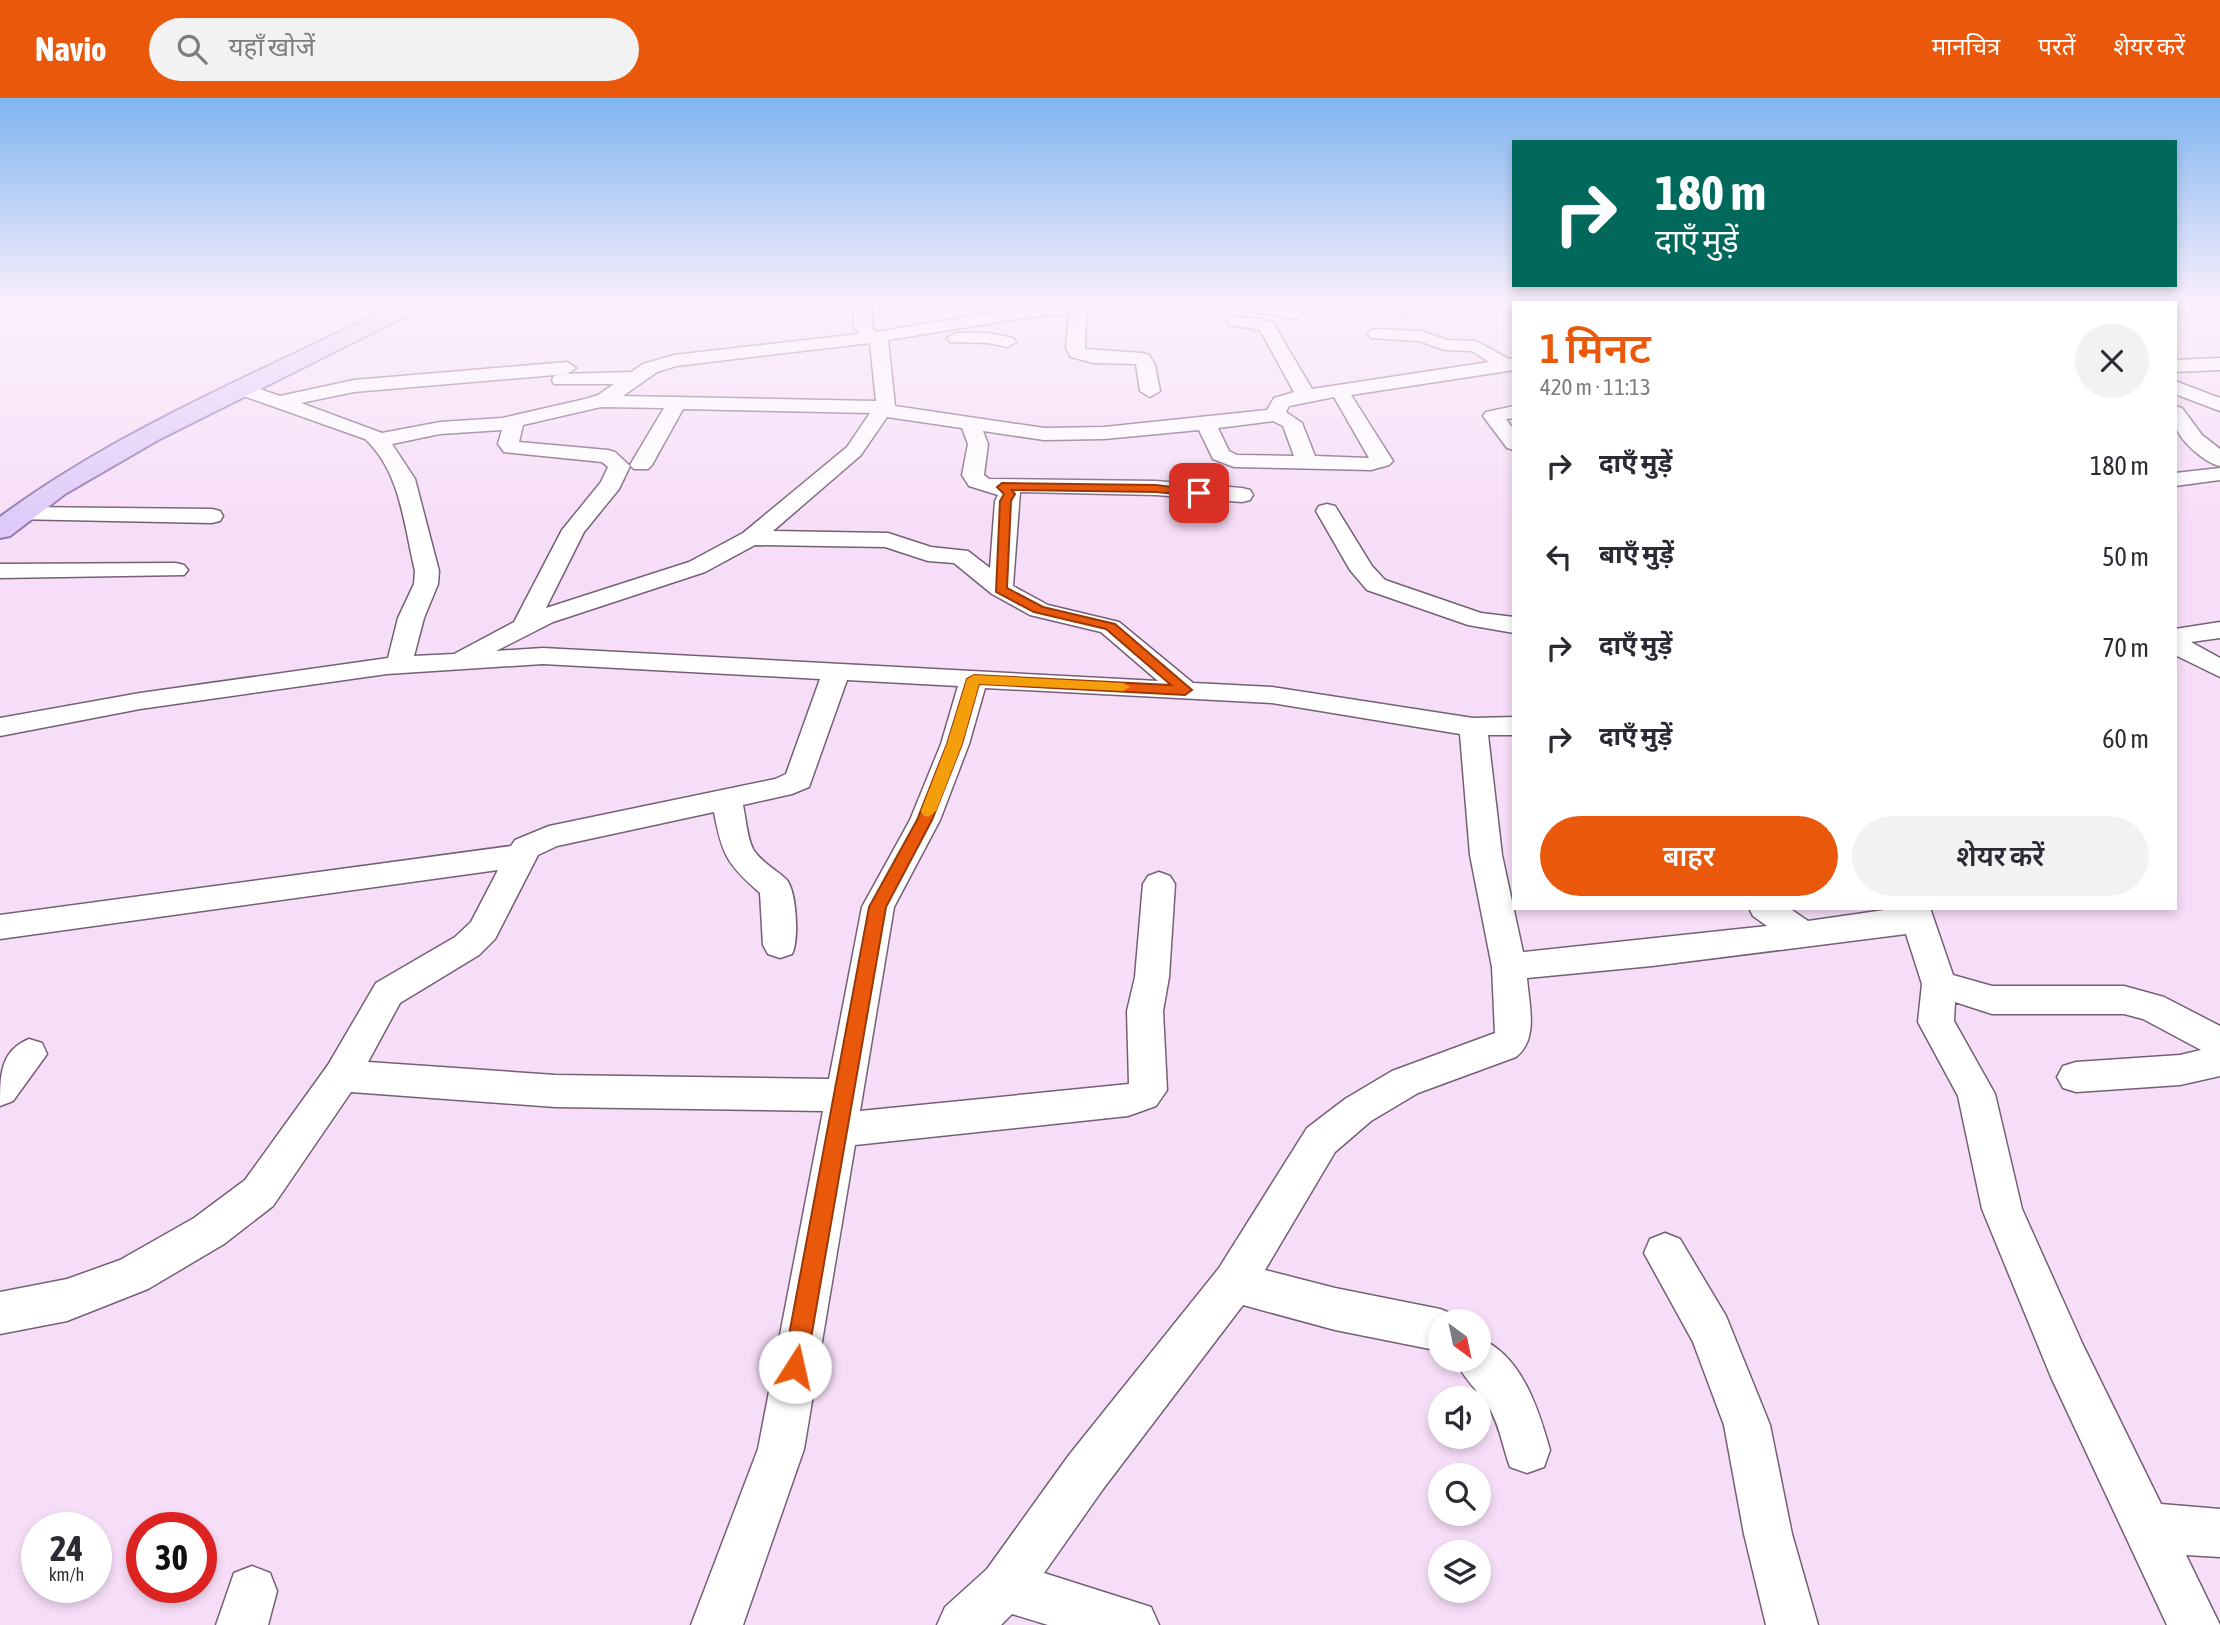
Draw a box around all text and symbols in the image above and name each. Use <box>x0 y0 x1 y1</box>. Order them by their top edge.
search box <box>149 18 639 81</box>
text: Navio <box>35 30 107 68</box>
icon: search <box>173 30 211 68</box>
text: यहाँ खोजें <box>229 32 315 62</box>
text: मानचित्र <box>1932 33 2000 60</box>
text: परतें <box>2038 33 2075 60</box>
text: शेयर करें <box>2113 33 2185 60</box>
text: 180 m <box>1655 164 1766 220</box>
icon: right <box>1540 168 1631 259</box>
text: दाएँ मुड़ें <box>1655 222 1739 259</box>
text: 1 मिनट <box>1540 324 1651 372</box>
button: close <box>2075 324 2149 398</box>
text: 420 m · 11:13 <box>1540 374 1651 400</box>
icon: right <box>1540 447 1578 485</box>
text: दाएँ मुड़ें <box>1599 448 1672 478</box>
text: 180 m <box>2090 451 2149 481</box>
pin <box>1169 463 1229 523</box>
icon: arrive <box>1180 474 1218 512</box>
icon: left <box>1540 538 1578 576</box>
text: बाएँ मुड़ें <box>1599 539 1674 569</box>
text: 50 m <box>2102 542 2149 572</box>
icon: right <box>1540 629 1578 667</box>
text: दाएँ मुड़ें <box>1599 630 1672 660</box>
text: 70 m <box>2102 633 2149 663</box>
icon: right <box>1540 720 1578 758</box>
text: दाएँ मुड़ें <box>1599 721 1672 751</box>
text: 60 m <box>2102 724 2149 754</box>
button: बाहर <box>1540 816 1838 896</box>
button: शेयर करें <box>1852 816 2149 896</box>
north arrow <box>1428 1309 1491 1372</box>
map controls <box>1428 1309 1491 1603</box>
position arrow <box>758 1330 832 1404</box>
button: sound <box>1428 1386 1491 1449</box>
button: search <box>1428 1463 1491 1526</box>
speed limit sign: 30 <box>126 1512 217 1603</box>
text: 24 <box>50 1528 83 1568</box>
button: layers <box>1428 1540 1491 1603</box>
text: km/h <box>49 1564 84 1585</box>

